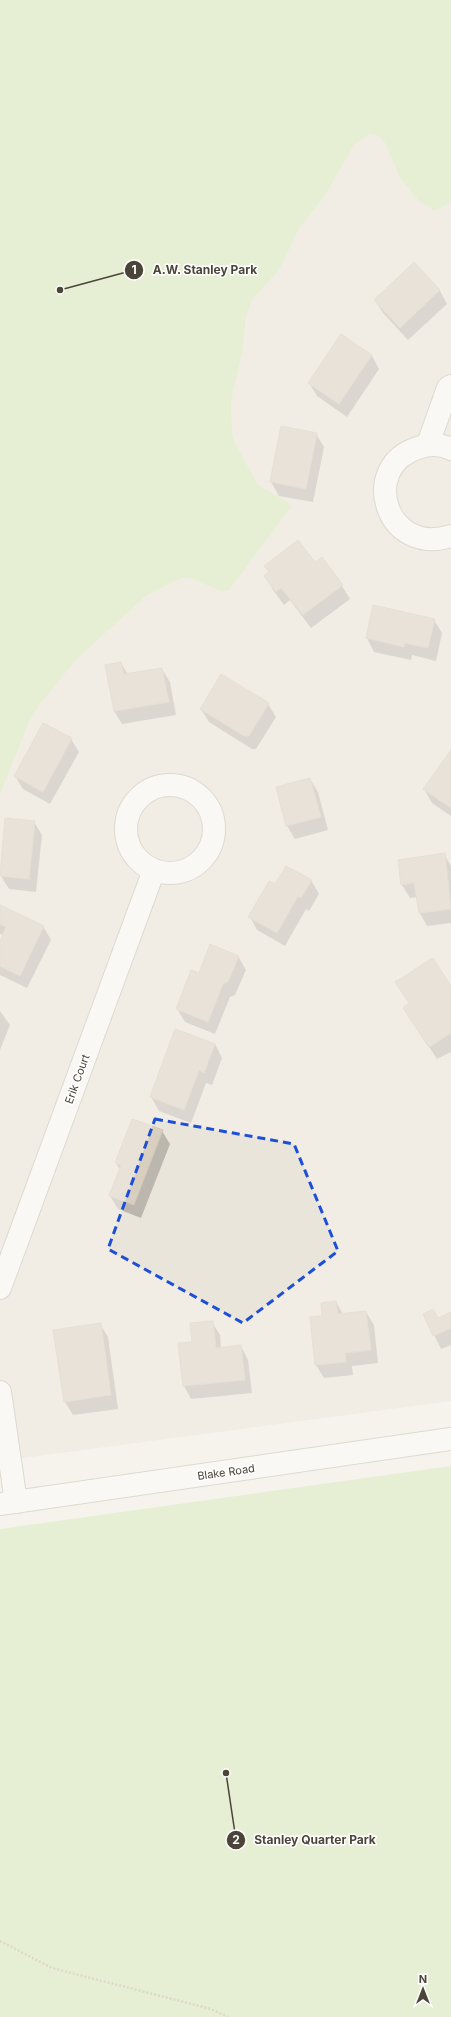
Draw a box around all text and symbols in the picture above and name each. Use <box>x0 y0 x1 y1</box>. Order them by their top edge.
callout: A.W. Stanley Park <box>124 258 265 282</box>
text: 1 <box>131 262 137 277</box>
text: A.W. Stanley Park <box>153 262 257 277</box>
street label: Erik Court <box>62 1052 93 1106</box>
street label: Blake Road <box>196 1461 256 1483</box>
callout: Stanley Quarter Park <box>226 1828 384 1852</box>
text: 2 <box>232 1832 240 1847</box>
text: Stanley Quarter Park <box>254 1832 376 1847</box>
north arrow <box>403 1969 443 2009</box>
text: N <box>419 1972 427 1986</box>

